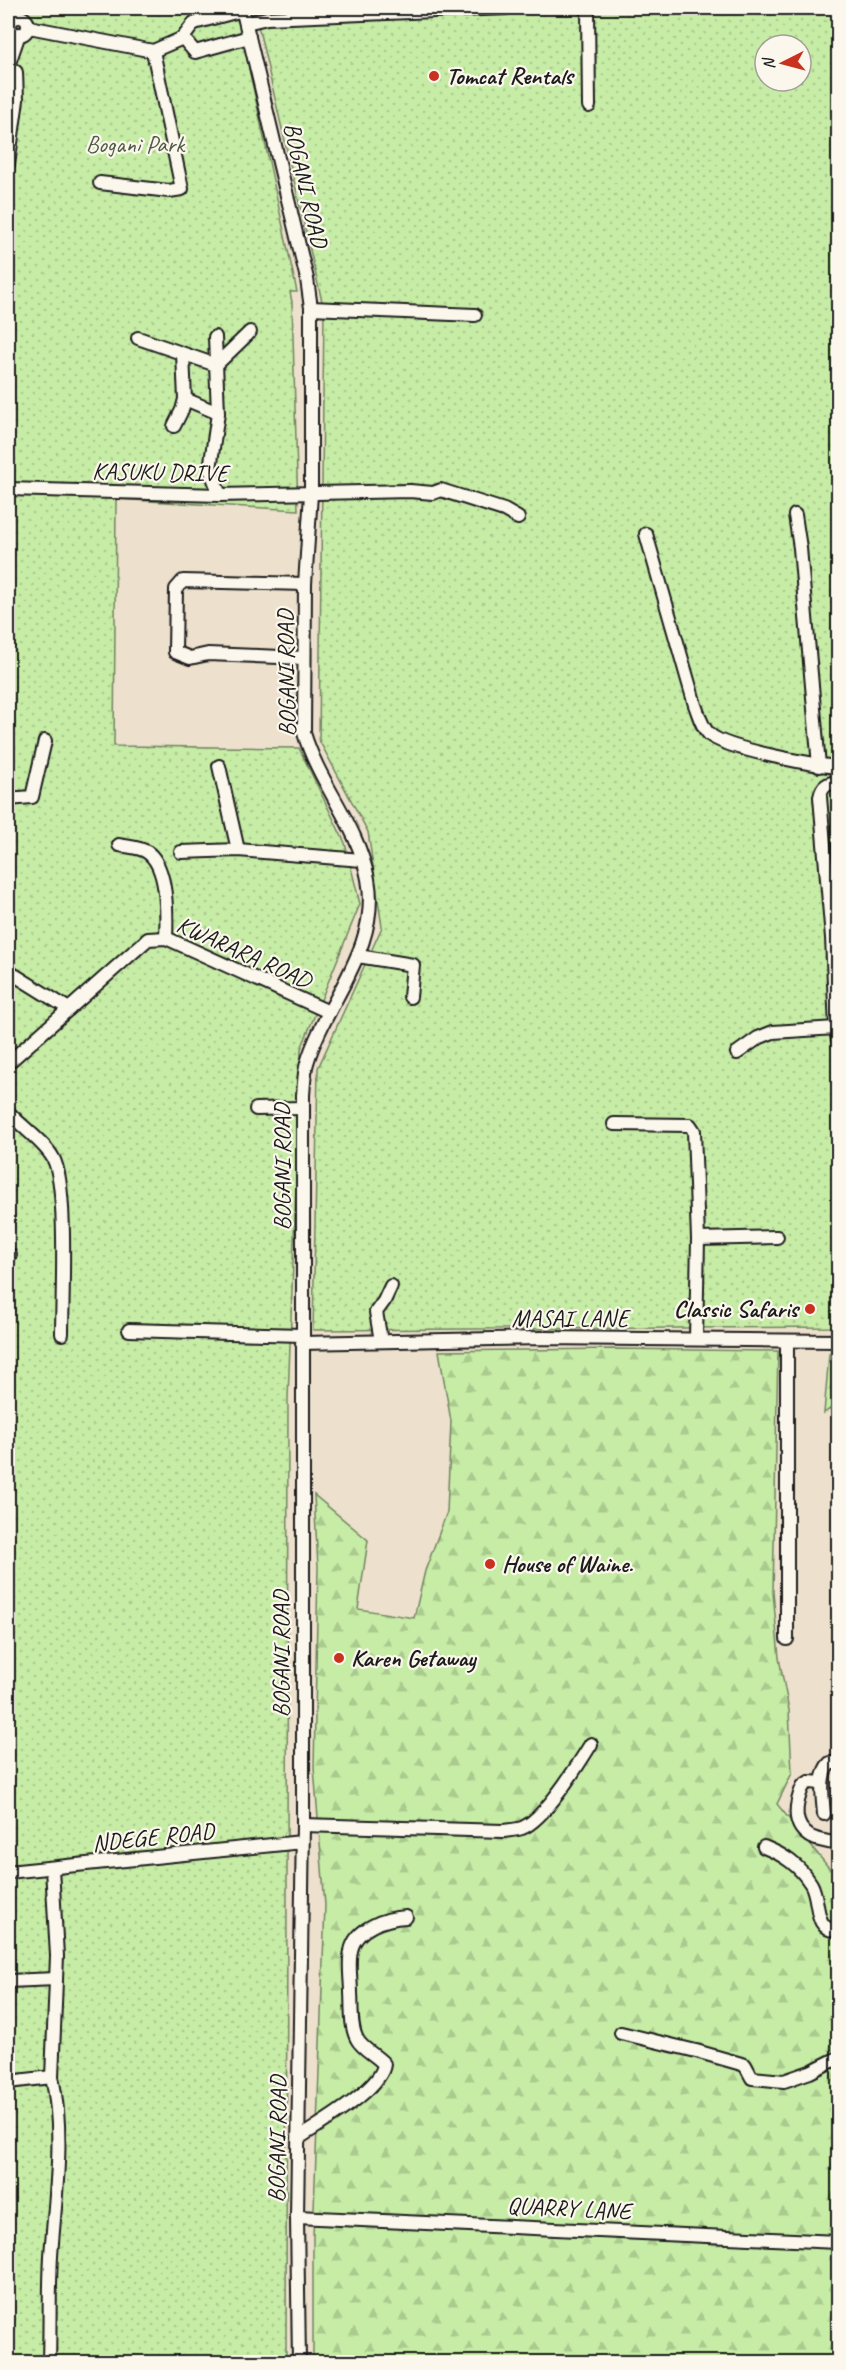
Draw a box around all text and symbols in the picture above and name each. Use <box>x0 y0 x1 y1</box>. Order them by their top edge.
north arrow <box>753 33 813 93</box>
text: N <box>758 55 780 70</box>
place label: Tomcat Rentals <box>446 61 575 91</box>
marker: Tomcat Rentals <box>427 69 441 83</box>
street label: BOGANI ROAD <box>277 120 335 252</box>
park label: Bogani Park <box>86 129 186 159</box>
street label: KASUKU DRIVE <box>92 456 231 488</box>
street label: BOGANI ROAD <box>270 607 302 737</box>
street label: KWARARA ROAD <box>172 909 318 996</box>
street label: BOGANI ROAD <box>267 1101 297 1231</box>
place label: Classic Safaris <box>674 1294 801 1324</box>
marker: Classic Safaris <box>803 1302 817 1316</box>
street label: MASAI LANE <box>511 1303 631 1333</box>
place label: House of Waine. <box>502 1549 634 1579</box>
marker: House of Waine. <box>483 1557 497 1571</box>
street label: BOGANI ROAD <box>266 1588 296 1718</box>
place label: Karen Getaway <box>351 1643 477 1673</box>
marker: Karen Getaway <box>332 1651 346 1665</box>
street label: NDEGE ROAD <box>91 1815 218 1858</box>
street label: BOGANI ROAD <box>261 2073 293 2203</box>
street label: QUARRY LANE <box>506 2190 635 2226</box>

